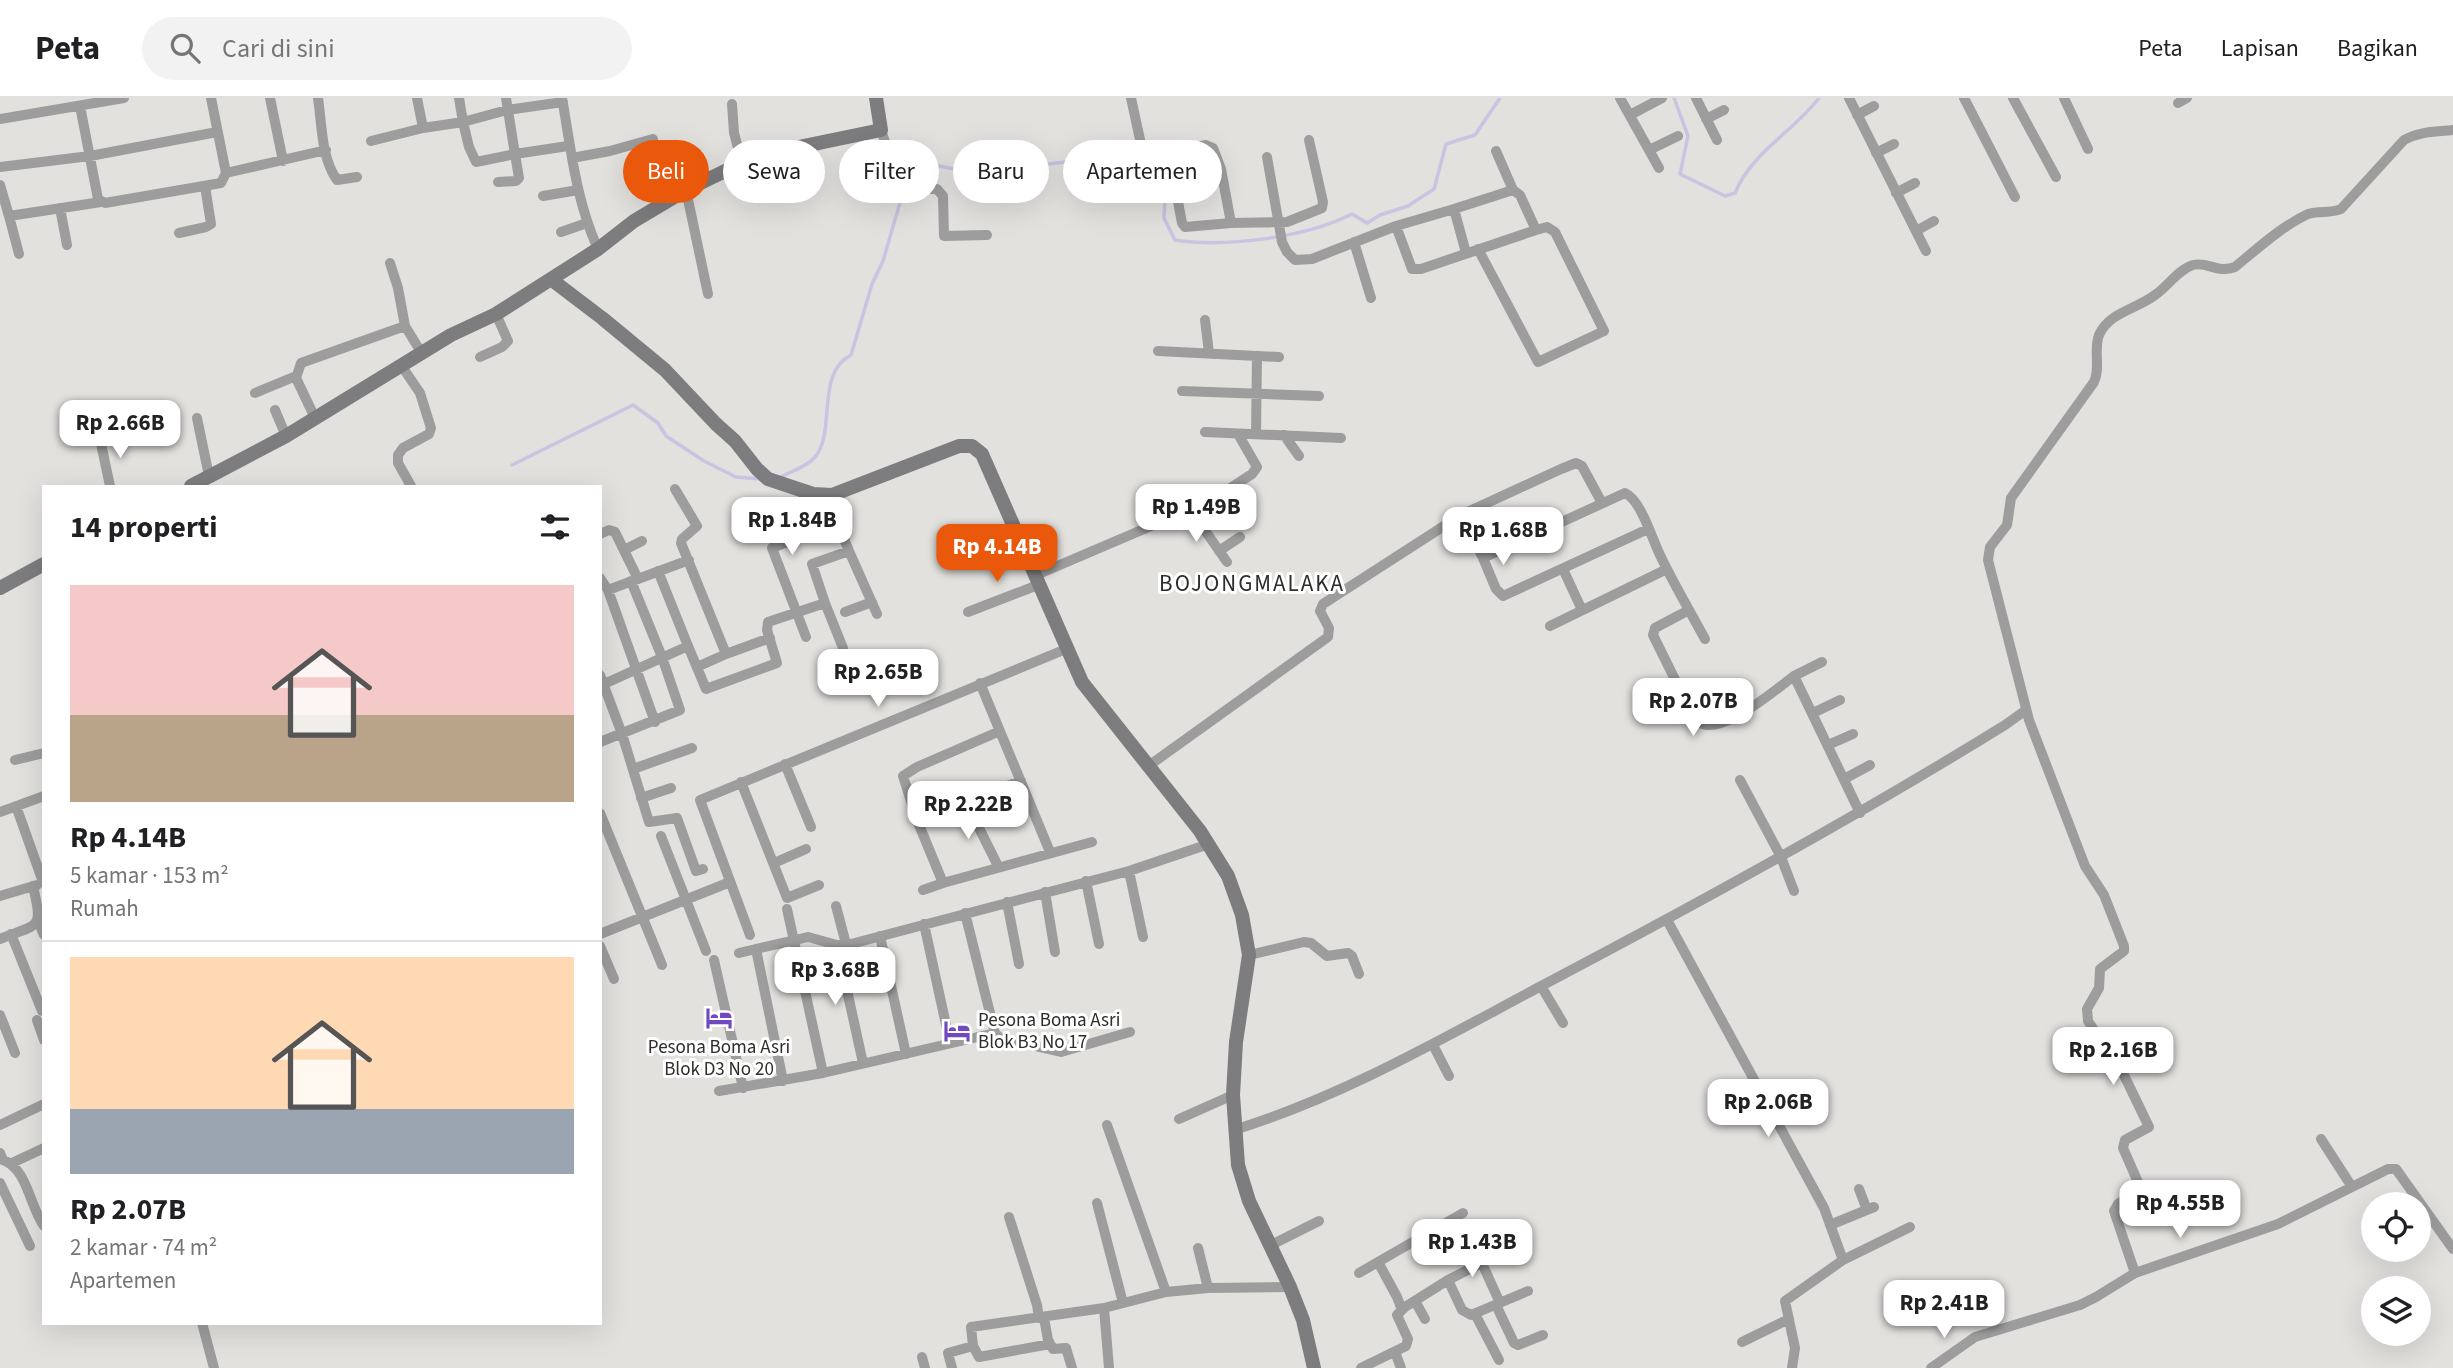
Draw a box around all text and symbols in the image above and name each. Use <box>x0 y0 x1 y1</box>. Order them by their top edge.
search box <box>142 17 632 80</box>
text: Peta <box>35 25 100 72</box>
icon: search <box>166 29 204 67</box>
text: Cari di sini <box>222 30 335 67</box>
text: Peta <box>2138 31 2183 66</box>
text: Lapisan <box>2221 31 2299 66</box>
text: Bagikan <box>2337 31 2418 66</box>
chip: Beli <box>623 140 709 203</box>
chip: Sewa <box>723 140 825 203</box>
chip: Filter <box>839 140 939 203</box>
chip: Baru <box>953 140 1049 203</box>
chip: Apartemen <box>1063 140 1222 203</box>
pin: Rp 2.66B <box>48 400 192 460</box>
text: Rp 2.66B <box>75 406 165 439</box>
pin: Rp 1.49B <box>1124 484 1268 544</box>
text: Rp 1.49B <box>1151 490 1241 523</box>
pin: Rp 1.84B <box>720 498 864 557</box>
text: Rp 1.84B <box>747 503 837 536</box>
text: 14 properti <box>70 506 218 549</box>
icon: filters <box>536 508 574 546</box>
pin: Rp 1.68B <box>1431 508 1575 567</box>
text: Rp 1.68B <box>1458 513 1548 546</box>
pin: Rp 4.14B <box>925 524 1069 584</box>
text: Rp 4.14B <box>952 530 1042 563</box>
district label: BOJONGMALAKA <box>1159 567 1345 600</box>
icon: home <box>259 630 385 756</box>
pin: Rp 2.65B <box>806 650 950 709</box>
text: Rp 2.65B <box>833 655 923 688</box>
pin: Rp 2.07B <box>1621 678 1765 738</box>
text: Rp 2.07B <box>1648 684 1738 717</box>
pin: Rp 2.22B <box>896 782 1040 841</box>
text: Rp 2.22B <box>923 787 1013 820</box>
text: Rp 4.14B <box>70 816 186 859</box>
text: 5 kamar · 153 m² <box>70 859 229 892</box>
text: Rumah <box>70 892 139 925</box>
pin: Rp 3.68B <box>763 948 907 1007</box>
text: Rp 3.68B <box>790 953 880 986</box>
icon: home <box>259 1002 385 1128</box>
hotel icon: Pesona Boma Asri Blok D3 No 20 <box>704 1003 734 1033</box>
place label: Pesona Boma Asri Blok B3 No 17 <box>978 1007 1120 1056</box>
hotel icon: Pesona Boma Asri Blok B3 No 17 <box>942 1016 972 1046</box>
pin: Rp 2.16B <box>2041 1028 2185 1087</box>
text: Rp 2.16B <box>2068 1033 2158 1066</box>
place label: Pesona Boma Asri Blok D3 No 20 <box>648 1034 790 1083</box>
pin: Rp 2.06B <box>1696 1080 1840 1139</box>
text: Rp 2.06B <box>1723 1085 1813 1118</box>
pin: Rp 4.55B <box>2108 1180 2252 1240</box>
text: Rp 4.55B <box>2135 1186 2225 1219</box>
text: Rp 2.07B <box>70 1188 186 1231</box>
map controls <box>2361 1192 2431 1346</box>
button: locate <box>2361 1192 2431 1262</box>
pin: Rp 1.43B <box>1400 1220 1544 1279</box>
text: Rp 1.43B <box>1427 1225 1517 1258</box>
text: 2 kamar · 74 m² <box>70 1231 217 1264</box>
text: Apartemen <box>70 1264 176 1297</box>
button: layers <box>2361 1276 2431 1346</box>
pin: Rp 2.41B <box>1872 1280 2016 1340</box>
text: Rp 2.41B <box>1899 1286 1989 1319</box>

